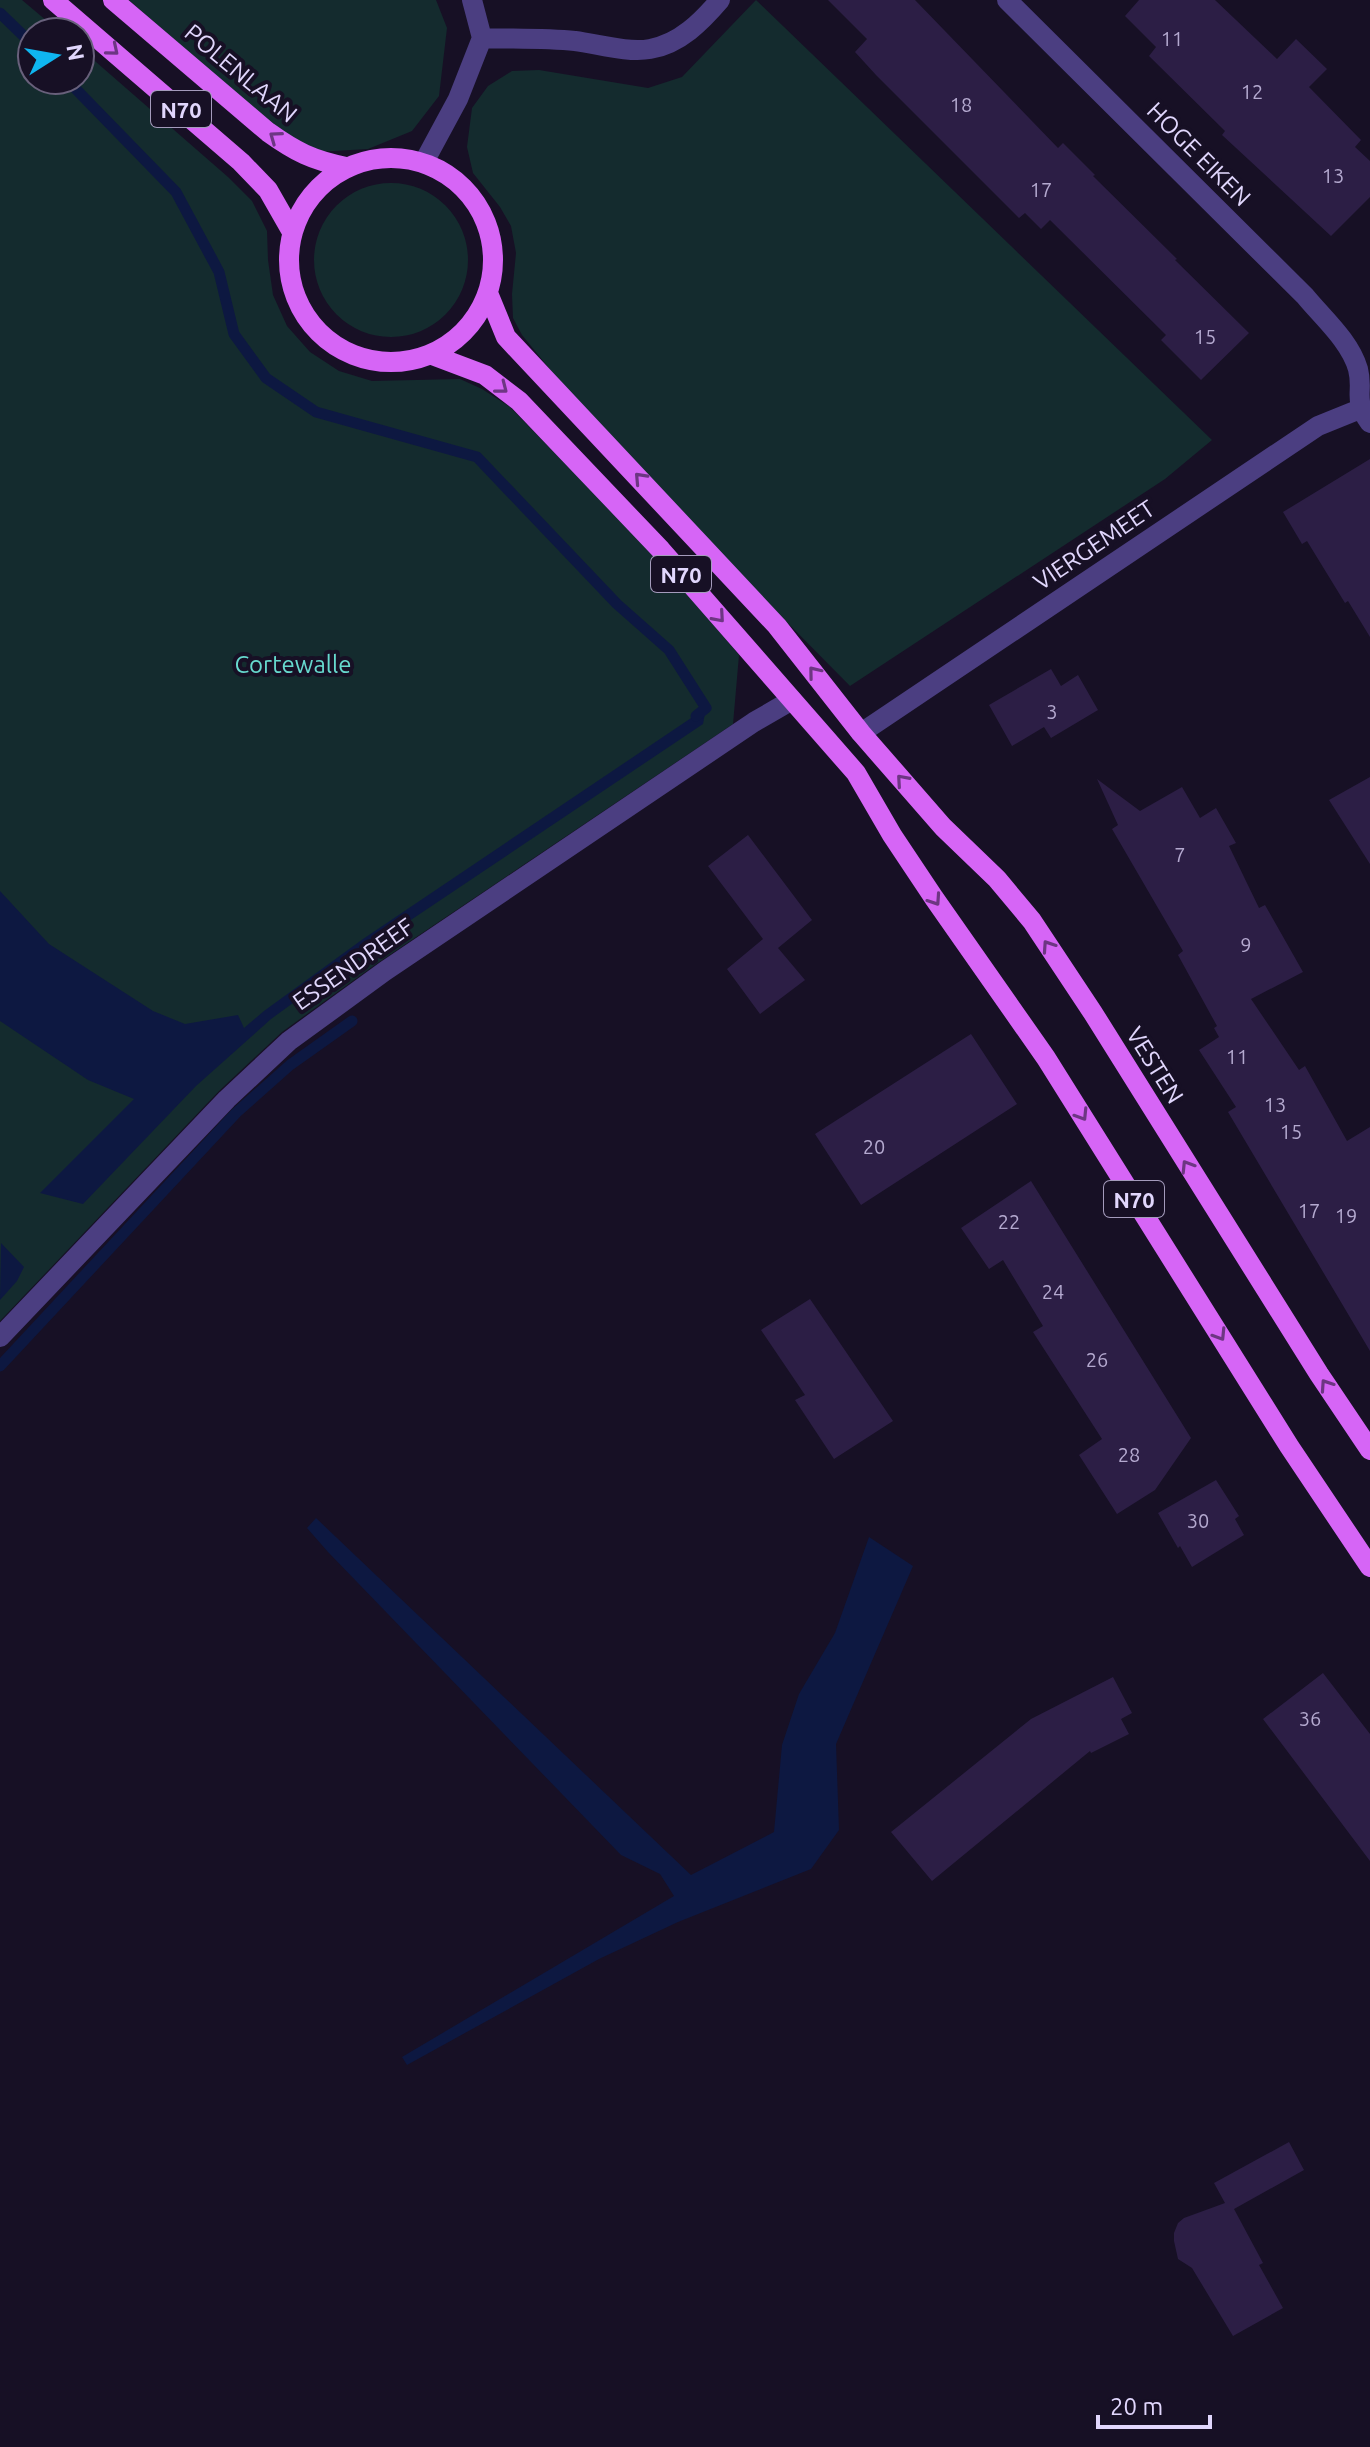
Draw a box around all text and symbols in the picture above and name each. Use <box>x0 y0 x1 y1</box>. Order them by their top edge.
north arrow <box>16 16 96 96</box>
street label: POLENLAAN <box>180 18 302 128</box>
house number: 11 <box>1161 27 1183 50</box>
one-way arrow <box>104 40 118 55</box>
text: N <box>62 42 90 63</box>
house number: 12 <box>1241 80 1263 103</box>
road number: N70 <box>151 91 211 127</box>
house number: 18 <box>950 93 972 116</box>
street label: HOGE EIKEN <box>1142 97 1256 211</box>
one-way arrow <box>269 132 284 147</box>
house number: 13 <box>1322 164 1344 187</box>
house number: 17 <box>1030 178 1052 201</box>
house number: 15 <box>1194 325 1216 348</box>
one-way arrow <box>493 378 508 392</box>
one-way arrow <box>635 473 649 488</box>
street label: VIERGEMEET <box>1028 495 1160 595</box>
road number: N70 <box>651 556 711 592</box>
one-way arrow <box>709 607 724 622</box>
park label: Cortewalle <box>234 651 352 678</box>
one-way arrow <box>809 666 823 681</box>
house number: 3 <box>1046 700 1058 723</box>
one-way arrow <box>898 775 912 790</box>
house number: 7 <box>1174 843 1186 866</box>
one-way arrow <box>925 891 940 906</box>
street label: ESSENDREEF <box>288 913 418 1015</box>
house number: 9 <box>1240 933 1252 956</box>
one-way arrow <box>1043 940 1058 955</box>
street label: VESTEN <box>1121 1022 1189 1108</box>
house number: 11 <box>1226 1045 1248 1068</box>
house number: 13 <box>1264 1093 1286 1116</box>
one-way arrow <box>1072 1106 1087 1121</box>
house number: 15 <box>1280 1120 1302 1143</box>
house number: 20 <box>863 1135 885 1158</box>
one-way arrow <box>1181 1160 1197 1175</box>
road number: N70 <box>1104 1181 1164 1217</box>
house number: 17 <box>1298 1199 1320 1222</box>
house number: 19 <box>1335 1204 1357 1227</box>
house number: 22 <box>998 1210 1020 1233</box>
house number: 24 <box>1042 1280 1064 1303</box>
one-way arrow <box>1210 1326 1225 1341</box>
house number: 26 <box>1086 1348 1108 1371</box>
one-way arrow <box>1321 1380 1336 1394</box>
house number: 28 <box>1118 1443 1140 1466</box>
house number: 30 <box>1187 1509 1209 1532</box>
house number: 36 <box>1299 1707 1321 1730</box>
scale bar <box>1098 2379 1210 2429</box>
text: 20 m <box>1110 2393 1163 2420</box>

